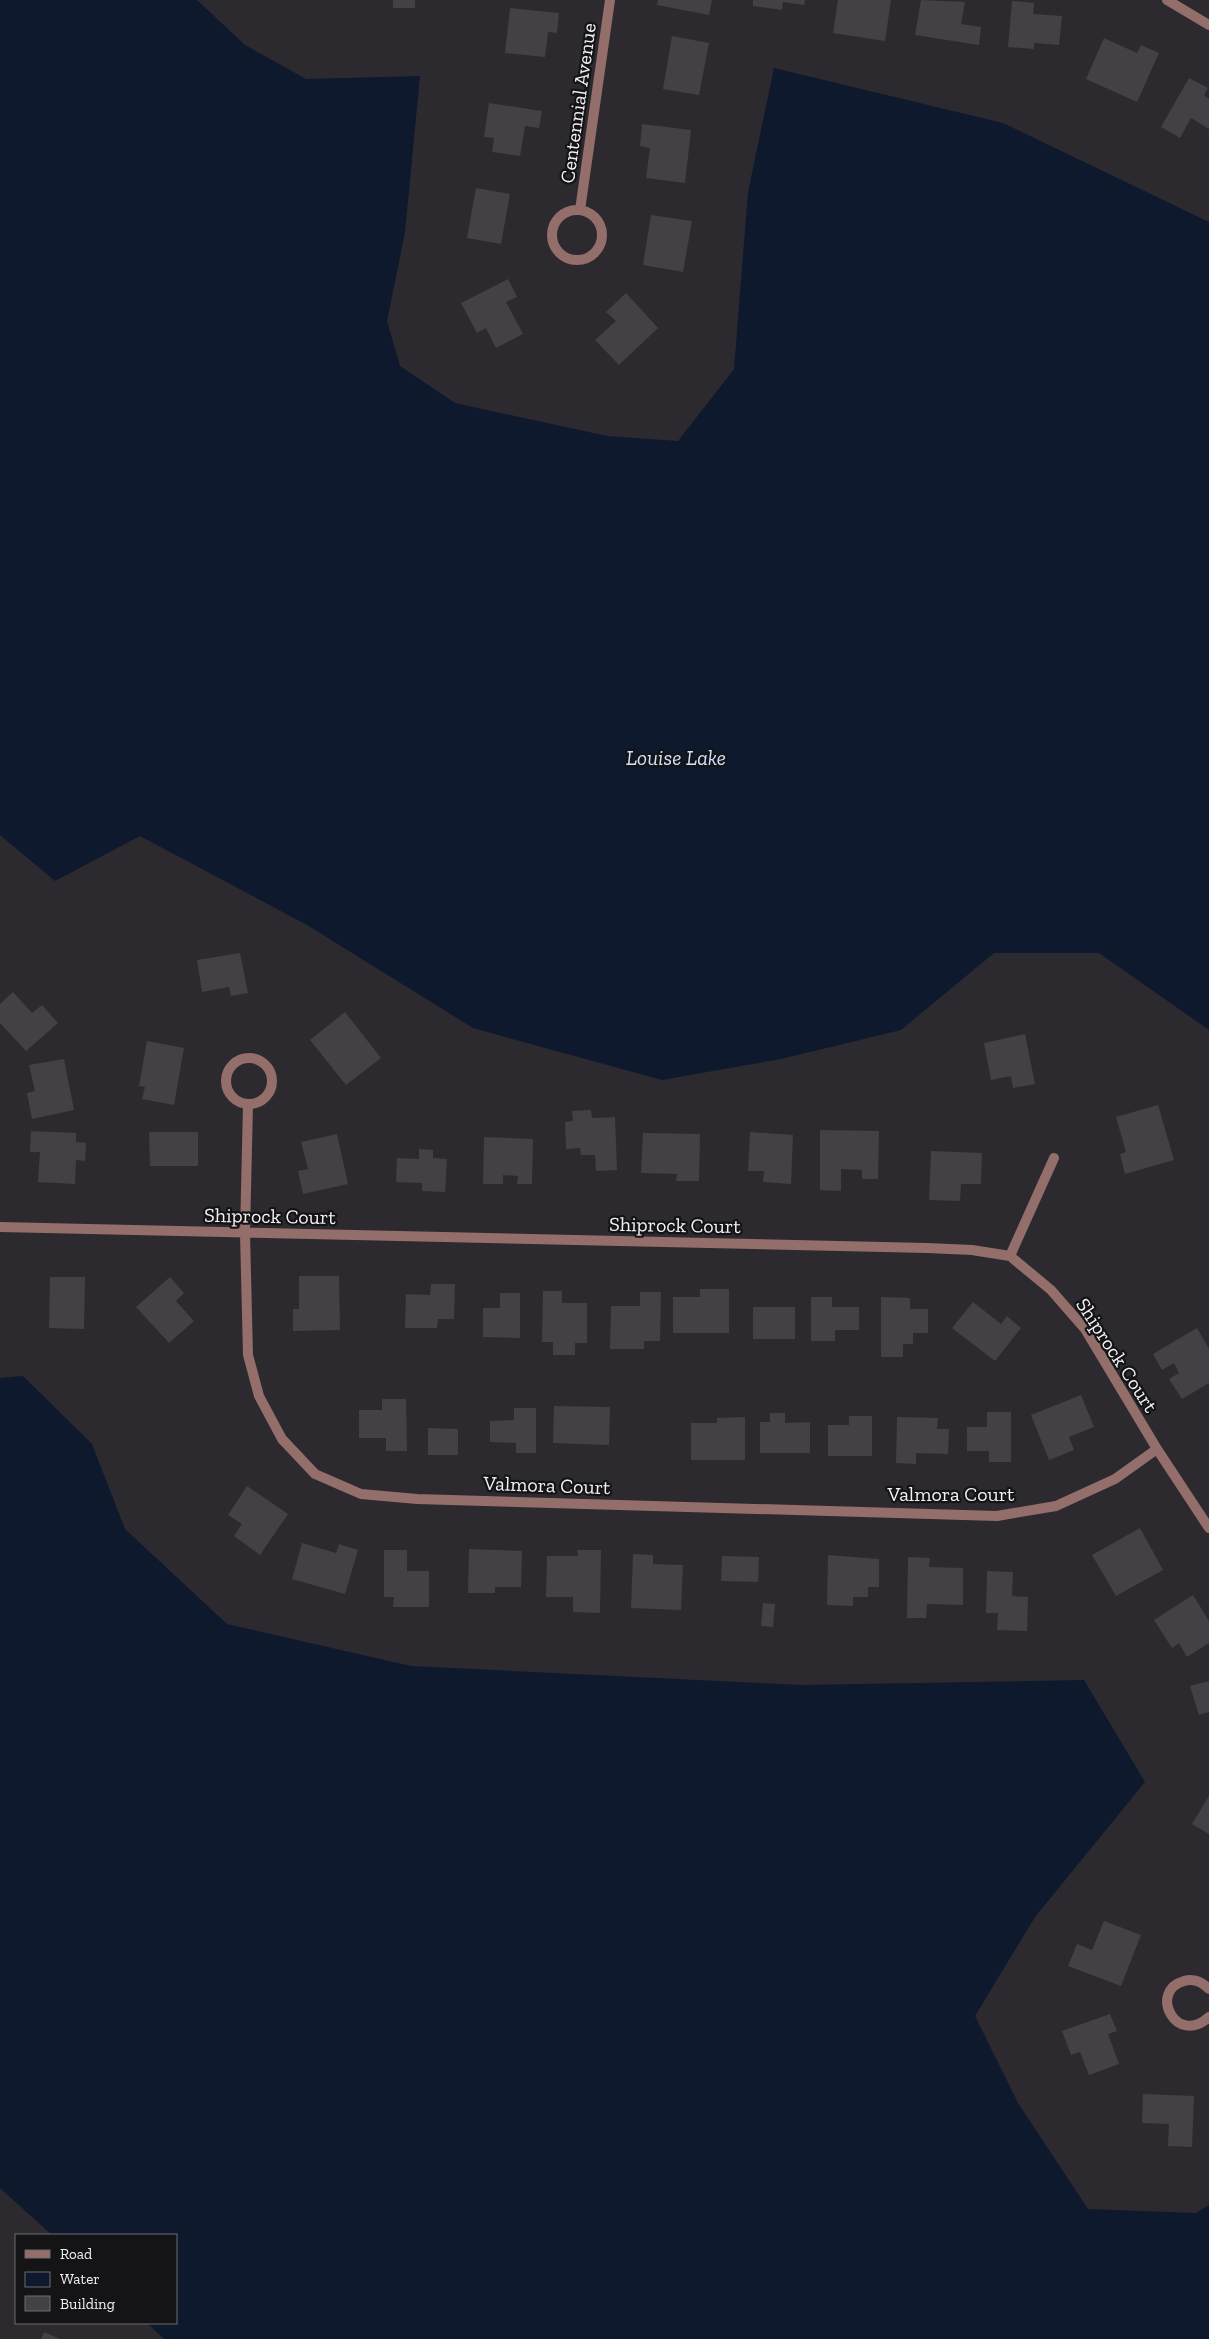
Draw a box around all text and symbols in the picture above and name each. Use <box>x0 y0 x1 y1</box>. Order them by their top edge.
street label: Centennial Avenue <box>555 21 601 185</box>
water label: Louise Lake <box>626 745 726 770</box>
street label: Shiprock Court <box>204 1203 337 1229</box>
street label: Shiprock Court <box>609 1212 742 1238</box>
street label: Shiprock Court <box>1071 1293 1163 1417</box>
street label: Valmora Court <box>482 1471 611 1499</box>
street label: Valmora Court <box>886 1482 1015 1506</box>
legend <box>15 2234 178 2324</box>
text: Road <box>60 2245 93 2263</box>
text: Water <box>60 2270 100 2288</box>
text: Building <box>60 2295 115 2313</box>

